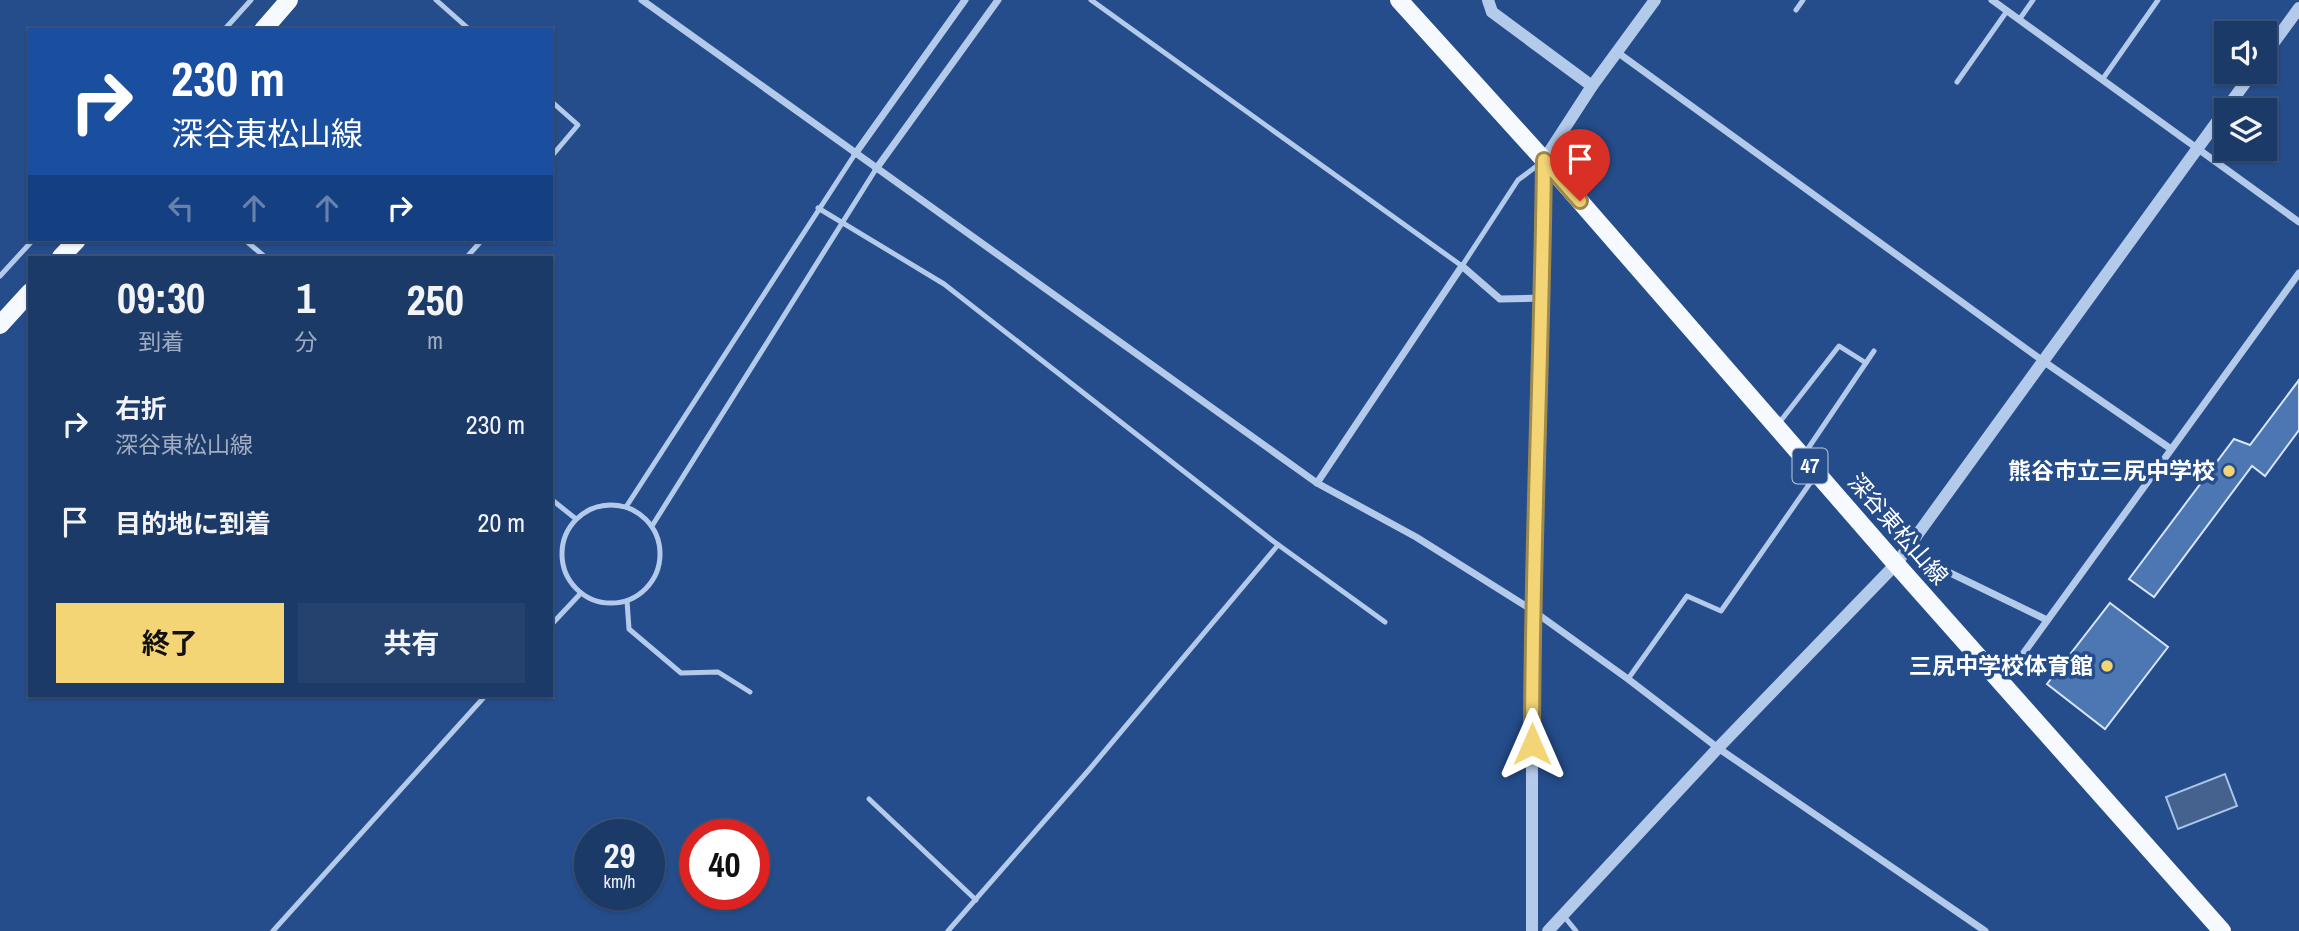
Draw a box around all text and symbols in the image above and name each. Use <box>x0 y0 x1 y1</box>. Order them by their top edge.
map controls <box>2214 21 2277 161</box>
button: sound <box>2214 21 2277 84</box>
text: 230 m <box>171 45 285 111</box>
icon: right <box>56 56 147 147</box>
button: layers <box>2214 98 2277 161</box>
text: 深谷東松山線 <box>171 112 363 155</box>
pin <box>1550 129 1610 201</box>
icon: arrive <box>1561 140 1599 178</box>
icon: left <box>162 189 200 227</box>
icon: ahead <box>235 189 273 227</box>
icon: ahead <box>308 189 346 227</box>
icon: right <box>381 189 419 227</box>
text: 09:30 <box>117 270 205 326</box>
text: 1 <box>296 270 315 326</box>
text: 250 <box>406 272 464 328</box>
text: m <box>427 325 443 356</box>
text: 到着 <box>138 326 184 357</box>
text: 分 <box>294 326 317 357</box>
text: 右折 <box>115 391 167 426</box>
icon: right <box>56 405 94 443</box>
text: 230 m <box>466 407 525 442</box>
text: 深谷東松山線 <box>115 429 253 460</box>
road number: 47 <box>1792 448 1828 484</box>
place label: 熊谷市立三尻中学校 <box>2008 455 2215 486</box>
marker: 熊谷市立三尻中学校 <box>2221 463 2237 479</box>
street label: 深谷東松山線 <box>1841 466 1955 591</box>
icon: arrive <box>56 503 94 541</box>
text: 20 m <box>478 505 525 540</box>
text: 目的地に到着 <box>115 506 271 541</box>
button: 終了 <box>56 603 284 683</box>
button: 共有 <box>298 603 525 683</box>
place label: 三尻中学校体育館 <box>1909 650 2093 681</box>
marker: 三尻中学校体育館 <box>2099 658 2115 674</box>
position arrow <box>1495 707 1569 781</box>
speed limit sign: 40 <box>679 819 770 910</box>
text: 29 <box>604 832 635 879</box>
text: km/h <box>604 869 636 894</box>

